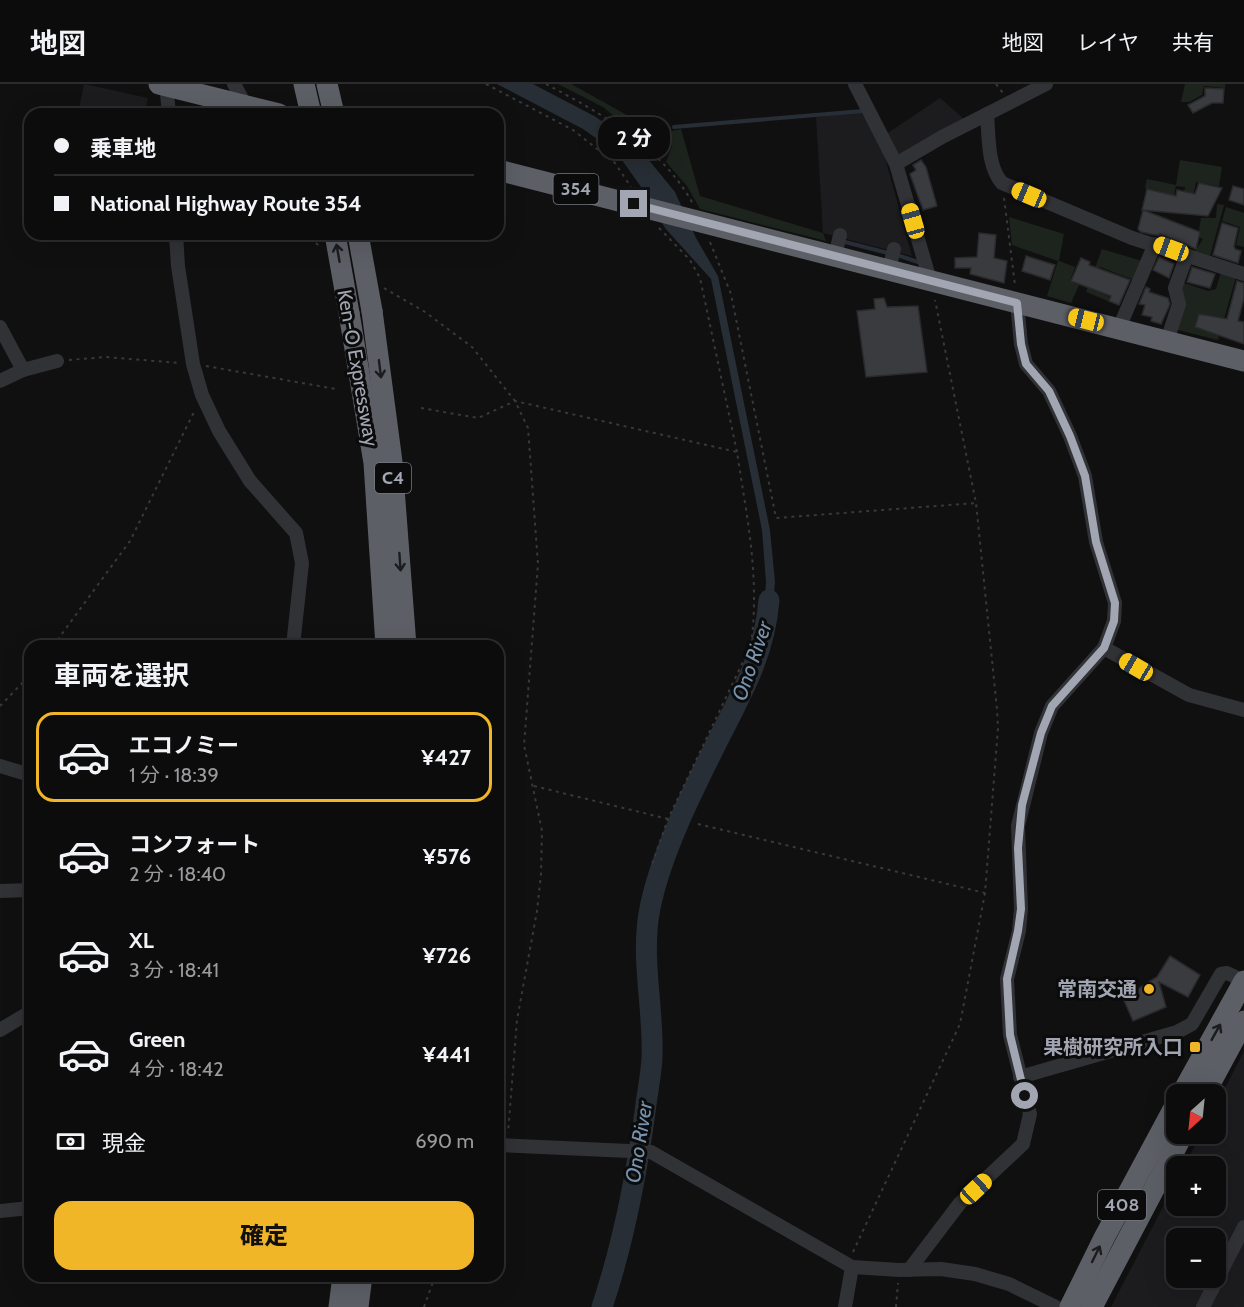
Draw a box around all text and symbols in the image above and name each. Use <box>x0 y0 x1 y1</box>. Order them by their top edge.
text: 地図 <box>30 26 86 60</box>
text: 地図 <box>1002 30 1044 55</box>
text: レイヤ <box>1077 30 1139 55</box>
text: 共有 <box>1172 30 1214 55</box>
callout: 2 分 <box>598 117 670 159</box>
text: 2 分 <box>616 126 652 150</box>
text: 乗車地 <box>90 135 156 162</box>
road number: 354 <box>554 174 598 204</box>
car <box>1009 180 1049 210</box>
text: National Highway Route 354 <box>90 190 362 217</box>
route end <box>620 190 647 217</box>
car <box>899 201 927 241</box>
car <box>1151 234 1191 264</box>
one-way arrow <box>332 243 343 263</box>
street label: Ken-O Expressway <box>332 288 384 448</box>
car <box>1066 307 1106 333</box>
one-way arrow <box>375 358 386 378</box>
road number: C4 <box>375 463 411 493</box>
one-way arrow <box>395 552 406 572</box>
water label: Ono River <box>726 616 777 704</box>
car <box>1116 650 1156 684</box>
text: 車両を選択 <box>54 659 189 692</box>
icon: car <box>57 730 111 784</box>
text: エコノミー <box>129 732 239 759</box>
text: ¥427 <box>421 744 471 771</box>
text: 1 分 · 18:39 <box>129 763 219 787</box>
icon: car <box>57 829 111 883</box>
text: コンフォート <box>129 831 260 858</box>
text: ¥576 <box>423 843 471 870</box>
text: 2 分 · 18:40 <box>129 862 226 886</box>
text: XL <box>129 927 154 954</box>
icon: car <box>57 928 111 982</box>
text: ¥726 <box>422 942 471 969</box>
text: 3 分 · 18:41 <box>129 958 219 982</box>
place label: 常南交通 <box>1057 977 1137 1001</box>
marker: 常南交通 <box>1142 982 1156 996</box>
one-way arrow <box>1210 1024 1222 1041</box>
text: Green <box>129 1026 185 1053</box>
icon: car <box>57 1027 111 1081</box>
place label: 果樹研究所入口 <box>1043 1035 1183 1059</box>
marker: 果樹研究所入口 <box>1188 1040 1202 1054</box>
text: ¥441 <box>422 1041 471 1068</box>
text: 4 分 · 18:42 <box>129 1057 224 1081</box>
route start <box>1011 1082 1038 1109</box>
north arrow <box>1166 1084 1226 1144</box>
map controls <box>1166 1084 1226 1288</box>
water label: Ono River <box>620 1098 658 1184</box>
icon: cash <box>54 1125 87 1158</box>
text: 690 m <box>415 1129 474 1153</box>
text: 現金 <box>102 1130 146 1157</box>
button: + <box>1166 1156 1226 1216</box>
car <box>957 1170 995 1208</box>
road number: 408 <box>1098 1190 1146 1220</box>
button: 確定 <box>54 1201 474 1270</box>
button: − <box>1166 1228 1226 1288</box>
one-way arrow <box>1091 1246 1102 1264</box>

